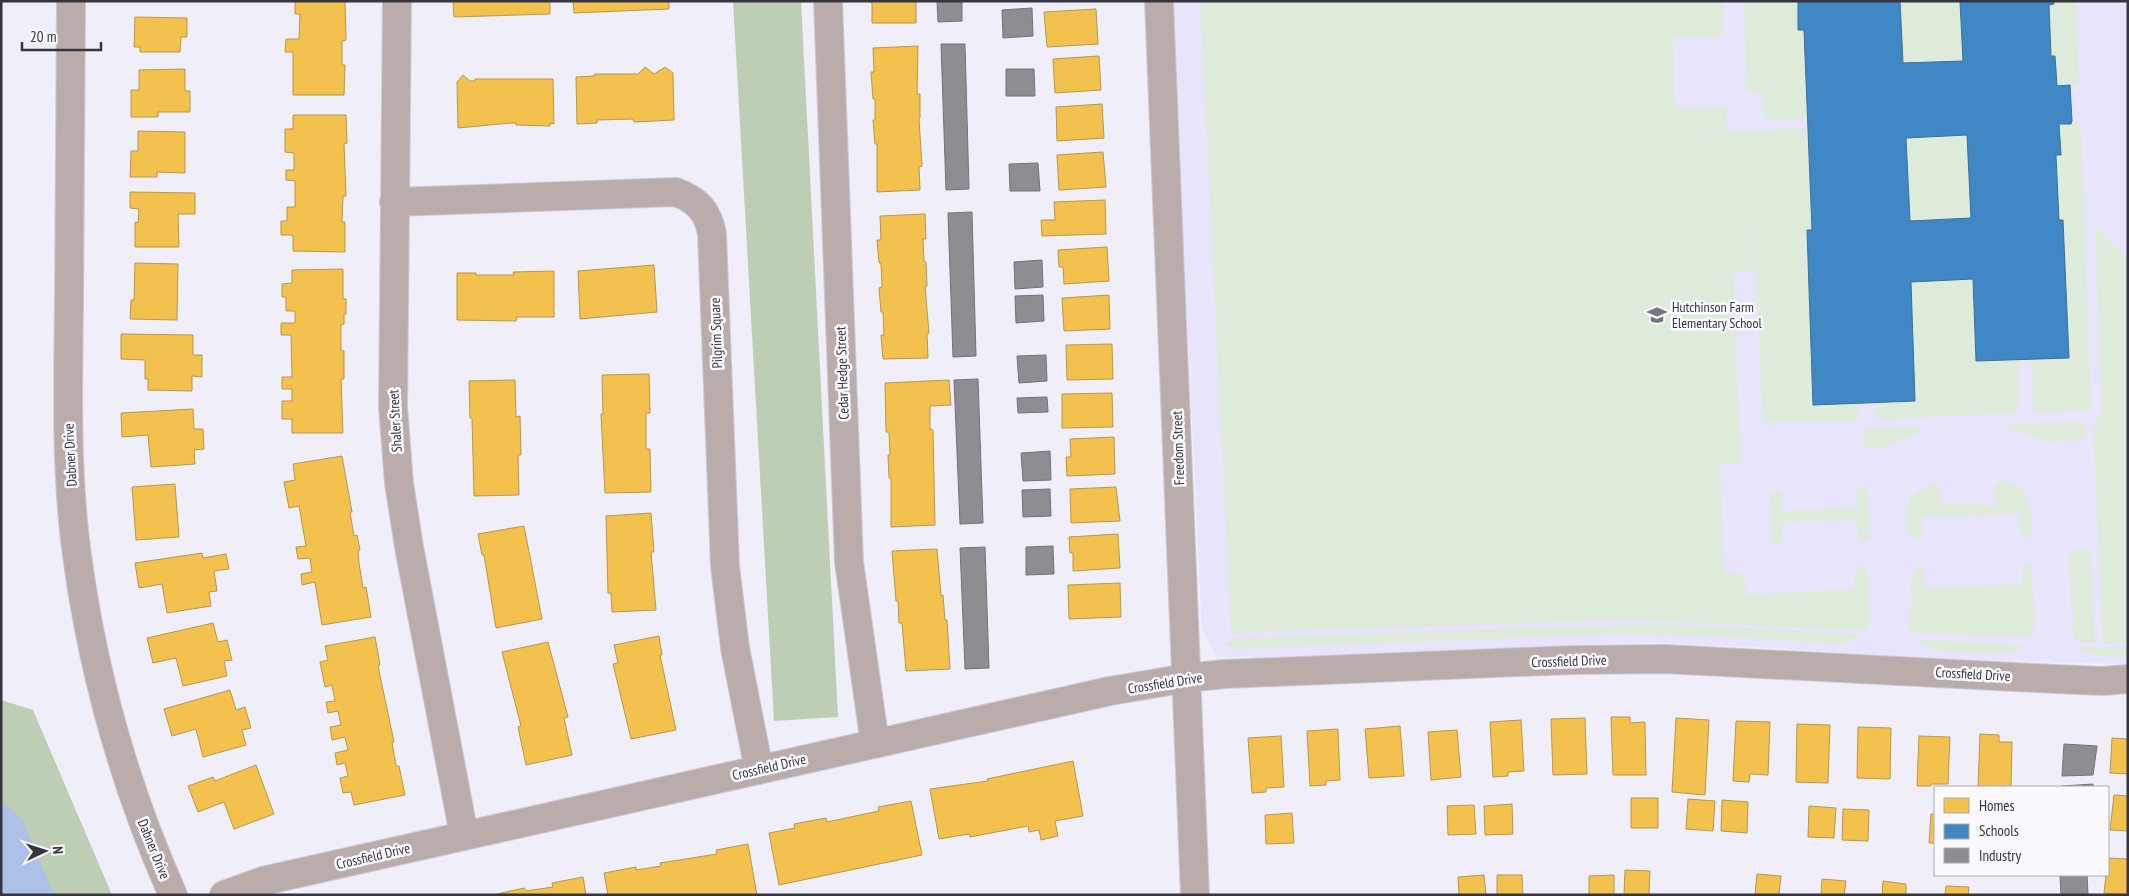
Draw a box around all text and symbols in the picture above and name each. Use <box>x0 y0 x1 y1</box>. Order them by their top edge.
scale bar <box>22 20 101 52</box>
text: 20 m <box>30 27 56 46</box>
street label: Pilgrim Square <box>706 297 726 369</box>
place label: Hutchinson Farm Elementary School <box>1672 298 1762 332</box>
school or university icon: Hutchinson Farm Elementary School <box>1646 304 1668 326</box>
street label: Cedar Hedge Street <box>831 326 853 420</box>
street label: Shaler Street <box>384 389 406 453</box>
street label: Freedom Street <box>1168 410 1188 485</box>
street label: Dabner Drive <box>59 423 81 487</box>
street label: Crossfield Drive <box>1531 651 1607 671</box>
street label: Crossfield Drive <box>1935 663 2011 685</box>
street label: Crossfield Drive <box>1126 668 1204 698</box>
street label: Crossfield Drive <box>730 750 808 784</box>
legend <box>1934 786 2109 876</box>
text: Homes <box>1979 796 2015 815</box>
street label: Dabner Drive <box>134 816 174 882</box>
text: Schools <box>1979 821 2019 840</box>
north arrow <box>20 826 70 876</box>
street label: Crossfield Drive <box>334 839 412 873</box>
text: N <box>49 846 67 854</box>
text: Industry <box>1979 846 2021 865</box>

